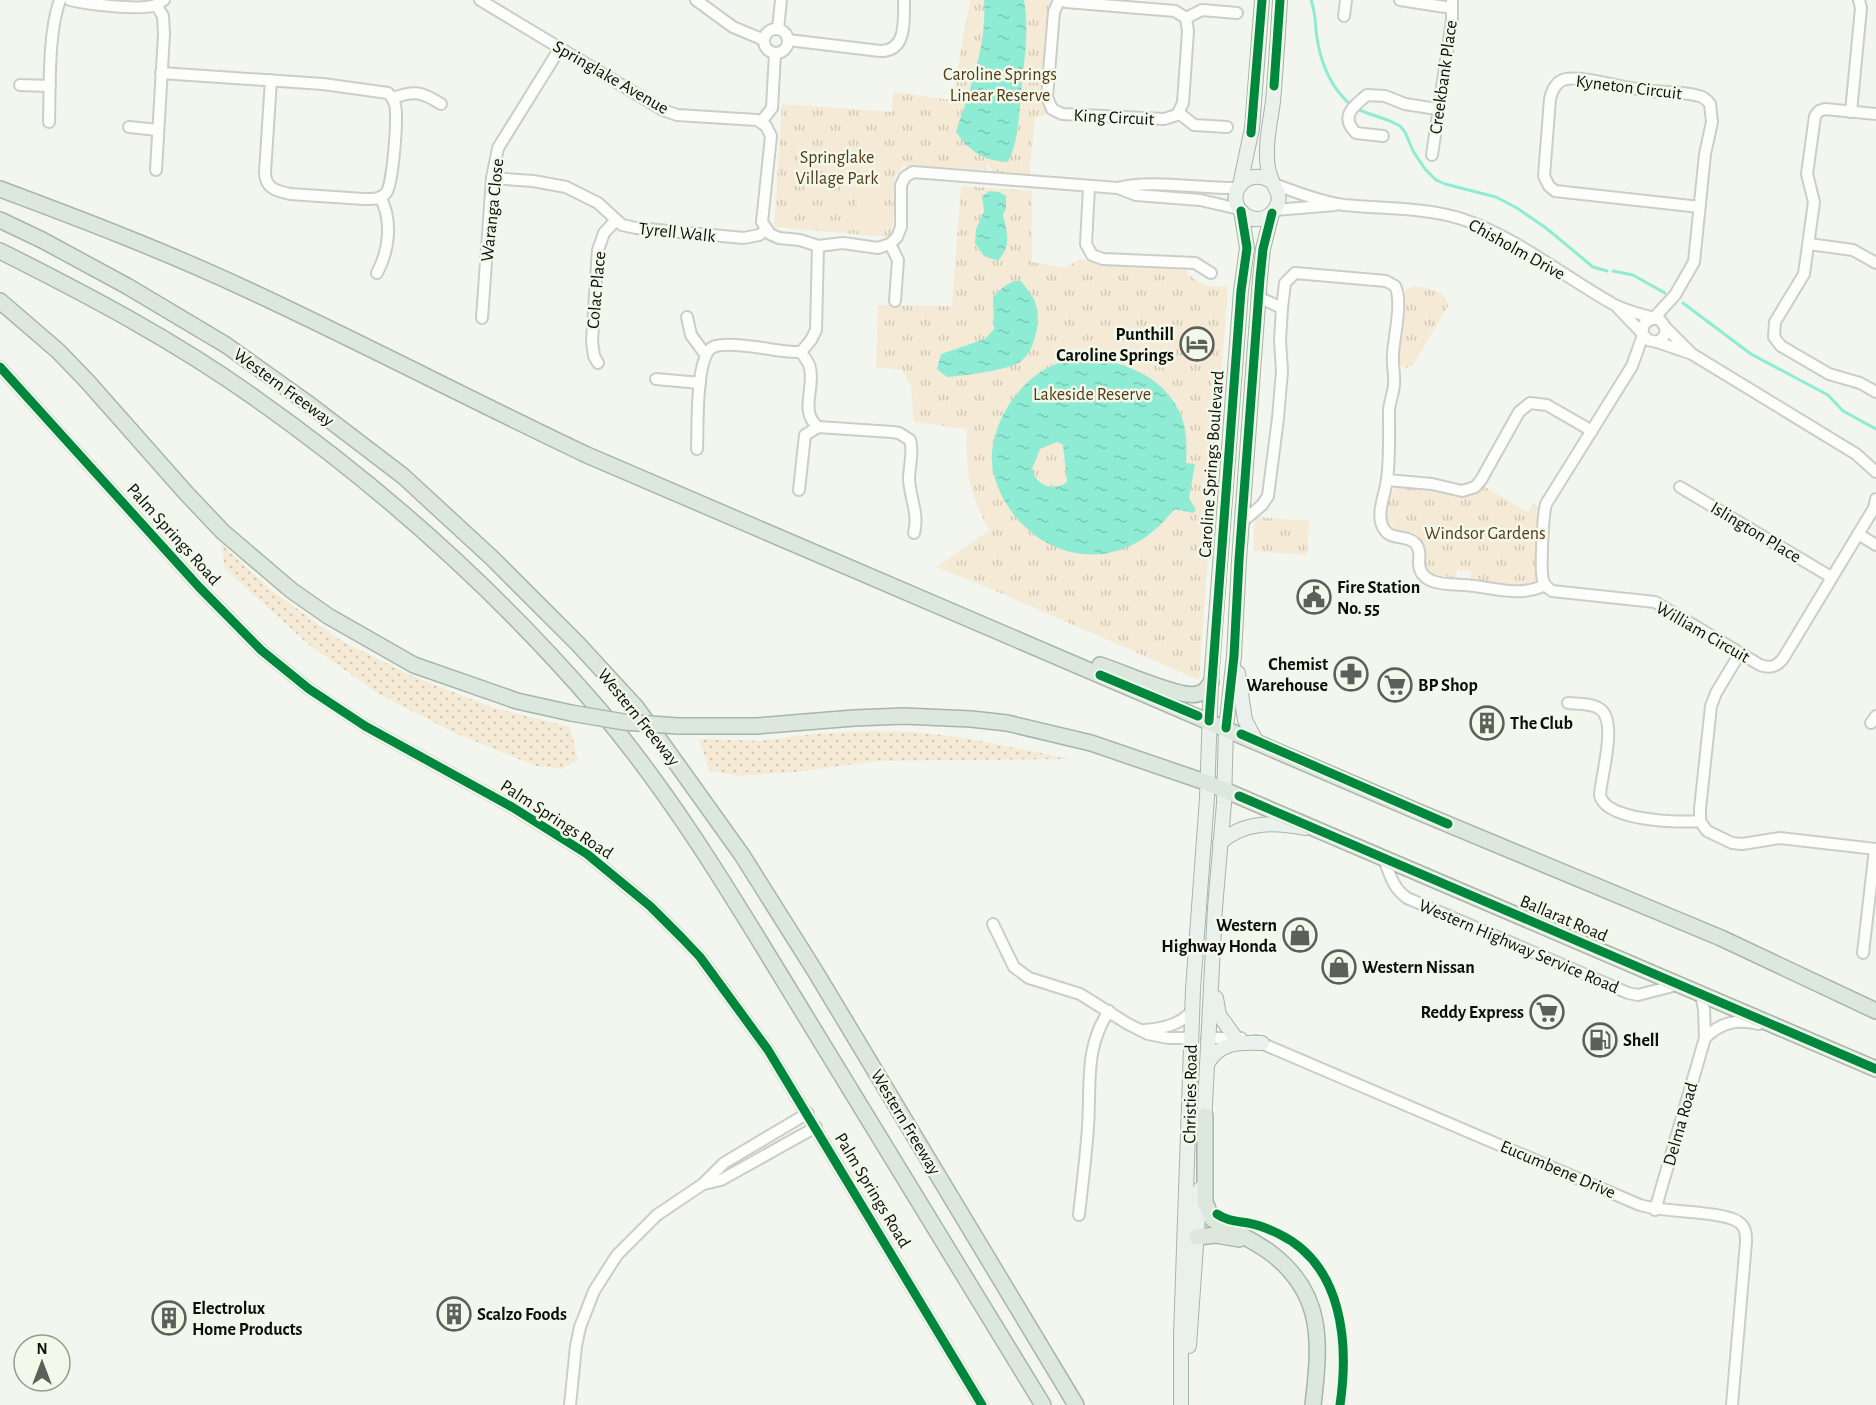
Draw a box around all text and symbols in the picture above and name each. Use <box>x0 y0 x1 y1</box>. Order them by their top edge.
street label: Creekbank Place <box>1427 19 1461 135</box>
street label: Springlake Avenue <box>550 38 671 118</box>
park label: Caroline Springs Linear Reserve <box>943 66 1057 105</box>
street label: Kyneton Circuit <box>1575 73 1683 103</box>
street label: King Circuit <box>1073 107 1155 129</box>
park label: Springlake Village Park <box>796 149 879 188</box>
street label: Waranga Close <box>479 158 507 263</box>
street label: Chisholm Drive <box>1465 216 1568 284</box>
street label: Tyrell Walk <box>637 220 717 246</box>
street label: Colac Place <box>585 251 609 330</box>
place label: Punthill Caroline Springs <box>1056 326 1174 365</box>
hotel icon: Punthill Caroline Springs <box>1179 326 1215 362</box>
street label: Western Freeway <box>230 345 337 430</box>
street label: Caroline Springs Boulevard <box>1196 370 1228 558</box>
park label: Lakeside Reserve <box>1033 386 1151 404</box>
street label: Palm Springs Road <box>123 480 223 589</box>
street label: Islington Place <box>1707 499 1804 567</box>
park label: Windsor Gardens <box>1424 525 1546 543</box>
public building icon: Fire Station No. 55 <box>1296 579 1332 615</box>
place label: Fire Station No. 55 <box>1337 579 1420 618</box>
street label: William Circuit <box>1653 599 1753 667</box>
place label: Chemist Warehouse <box>1246 656 1328 695</box>
pharmacy icon: Chemist Warehouse <box>1333 656 1369 692</box>
street label: Western Freeway <box>594 666 683 770</box>
supermarket icon: BP Shop <box>1377 667 1413 703</box>
place label: BP Shop <box>1418 677 1478 695</box>
building icon: The Club <box>1469 705 1505 741</box>
place label: The Club <box>1510 715 1573 733</box>
street label: Palm Springs Road <box>497 777 616 863</box>
street label: Ballarat Road <box>1517 892 1610 945</box>
street label: Western Highway Service Road <box>1416 897 1621 997</box>
place label: Western Highway Honda <box>1161 917 1277 956</box>
shop icon: Western Highway Honda <box>1282 917 1318 953</box>
shop icon: Western Nissan <box>1321 949 1357 985</box>
place label: Western Nissan <box>1362 959 1475 977</box>
supermarket icon: Reddy Express <box>1529 994 1565 1030</box>
place label: Reddy Express <box>1421 1004 1524 1022</box>
fuel station icon: Shell <box>1582 1022 1618 1058</box>
place label: Shell <box>1623 1032 1659 1050</box>
street label: Christies Road <box>1181 1044 1201 1144</box>
street label: Western Freeway <box>867 1067 944 1179</box>
street label: Delma Road <box>1660 1081 1701 1168</box>
street label: Palm Springs Road <box>831 1130 913 1251</box>
street label: Eucumbene Drive <box>1497 1138 1618 1202</box>
building icon: Scalzo Foods <box>436 1296 472 1332</box>
building icon: Electrolux Home Products <box>151 1300 187 1336</box>
place label: Electrolux Home Products <box>192 1300 303 1339</box>
place label: Scalzo Foods <box>477 1306 567 1324</box>
north arrow <box>12 1333 72 1393</box>
text: N <box>36 1341 48 1357</box>

